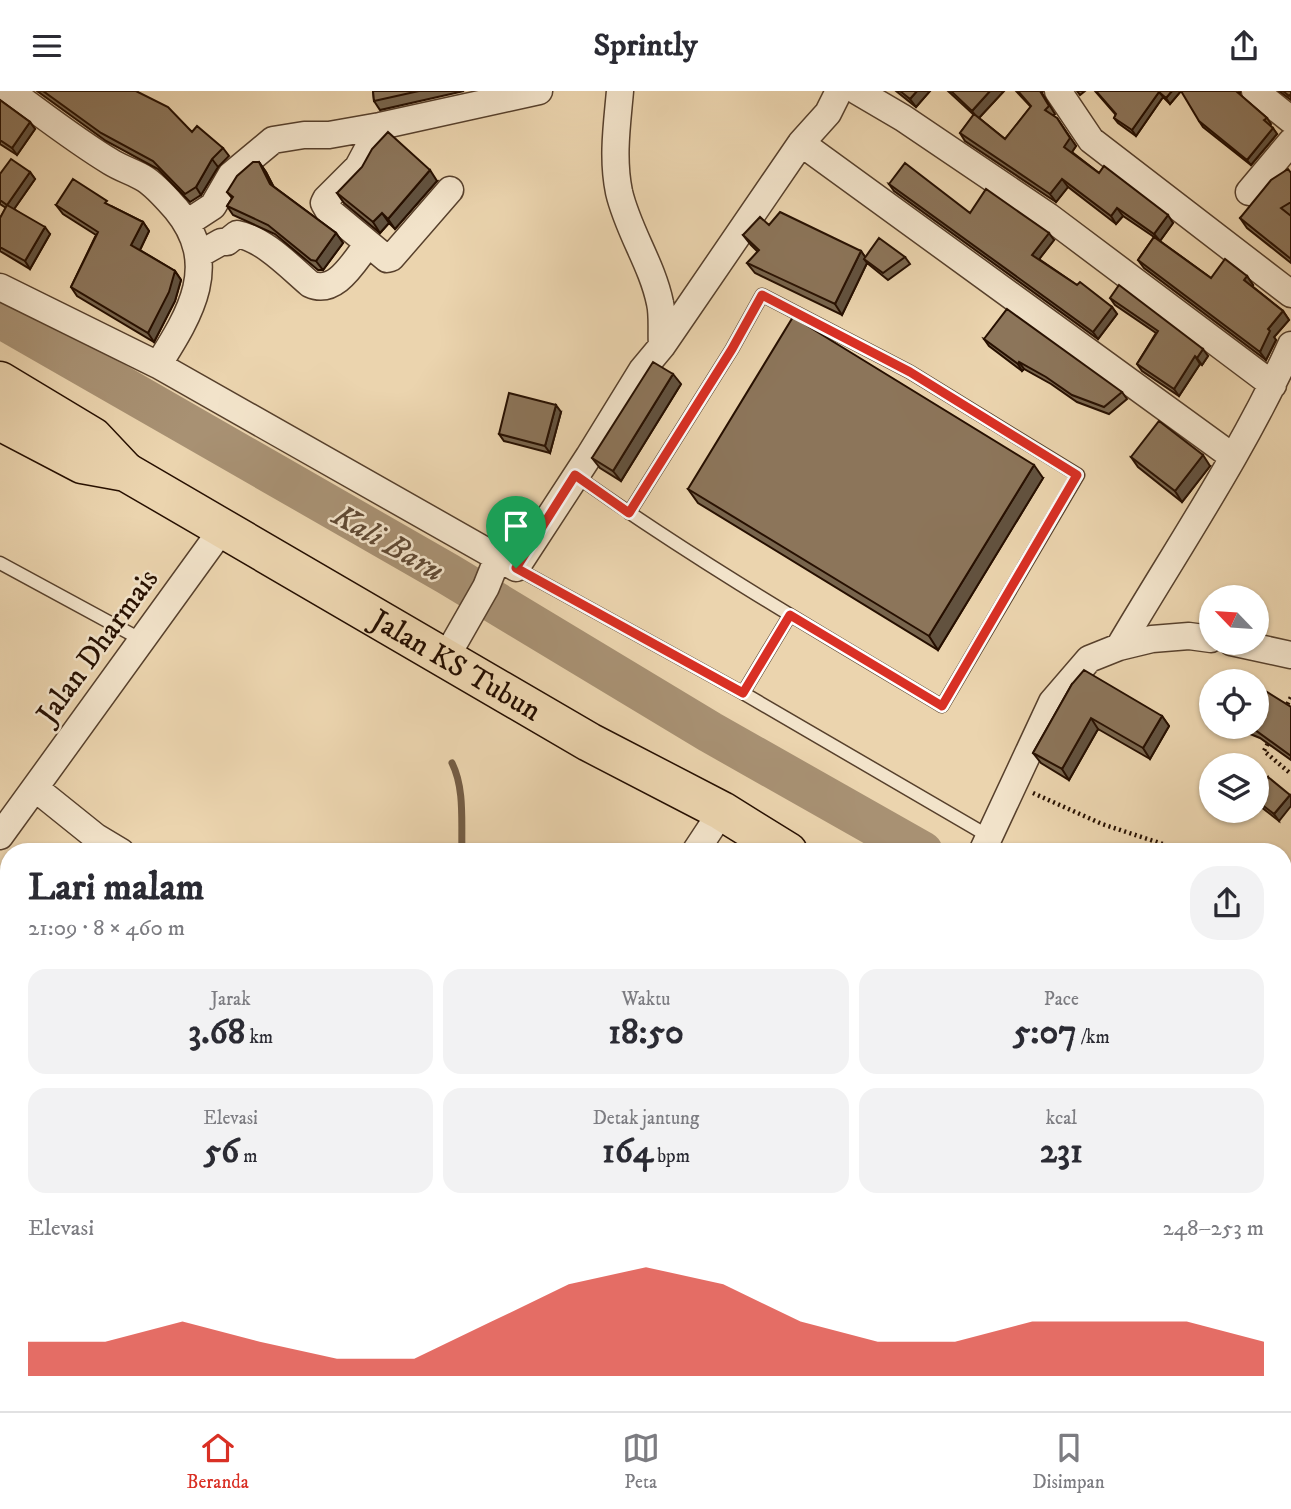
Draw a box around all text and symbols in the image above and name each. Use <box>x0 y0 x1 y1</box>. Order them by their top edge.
text: Sprintly <box>593 26 698 66</box>
icon: menu <box>28 27 66 65</box>
icon: share <box>1225 27 1263 65</box>
water label: Kali Baru <box>324 495 451 592</box>
pin <box>486 496 546 568</box>
icon: arrive <box>497 507 535 545</box>
street label: Jalan Dharmais <box>28 562 167 734</box>
north arrow <box>1199 585 1269 655</box>
map controls <box>1199 585 1269 823</box>
street label: Jalan KS Tubun <box>362 601 548 730</box>
button: locate <box>1199 669 1269 739</box>
button: layers <box>1199 753 1269 823</box>
text: Lari malam <box>28 864 204 912</box>
button: share <box>1190 866 1264 940</box>
text: 21:09 · 8 × 460 m <box>28 914 185 943</box>
text: Jarak <box>211 988 251 1011</box>
text: Waktu <box>622 988 670 1011</box>
text: Pace <box>1044 988 1079 1011</box>
text: 3.68 <box>188 1011 245 1055</box>
text: 18:50 <box>608 1011 684 1055</box>
text: 5:07 <box>1013 1011 1077 1055</box>
text: km <box>245 1026 273 1049</box>
text: /km <box>1077 1026 1110 1049</box>
text: Elevasi <box>203 1107 258 1130</box>
text: Detak jantung <box>593 1107 699 1130</box>
text: kcal <box>1046 1107 1077 1130</box>
text: 56 <box>204 1130 239 1174</box>
text: 164 <box>602 1130 653 1174</box>
text: 231 <box>1040 1130 1083 1174</box>
text: m <box>239 1145 258 1168</box>
text: bpm <box>653 1145 690 1168</box>
text: Elevasi <box>28 1214 94 1243</box>
text: 248–253 m <box>1162 1214 1264 1243</box>
tab: Beranda <box>186 1429 249 1494</box>
tab: Peta <box>622 1429 660 1494</box>
tab: Disimpan <box>1032 1429 1105 1494</box>

